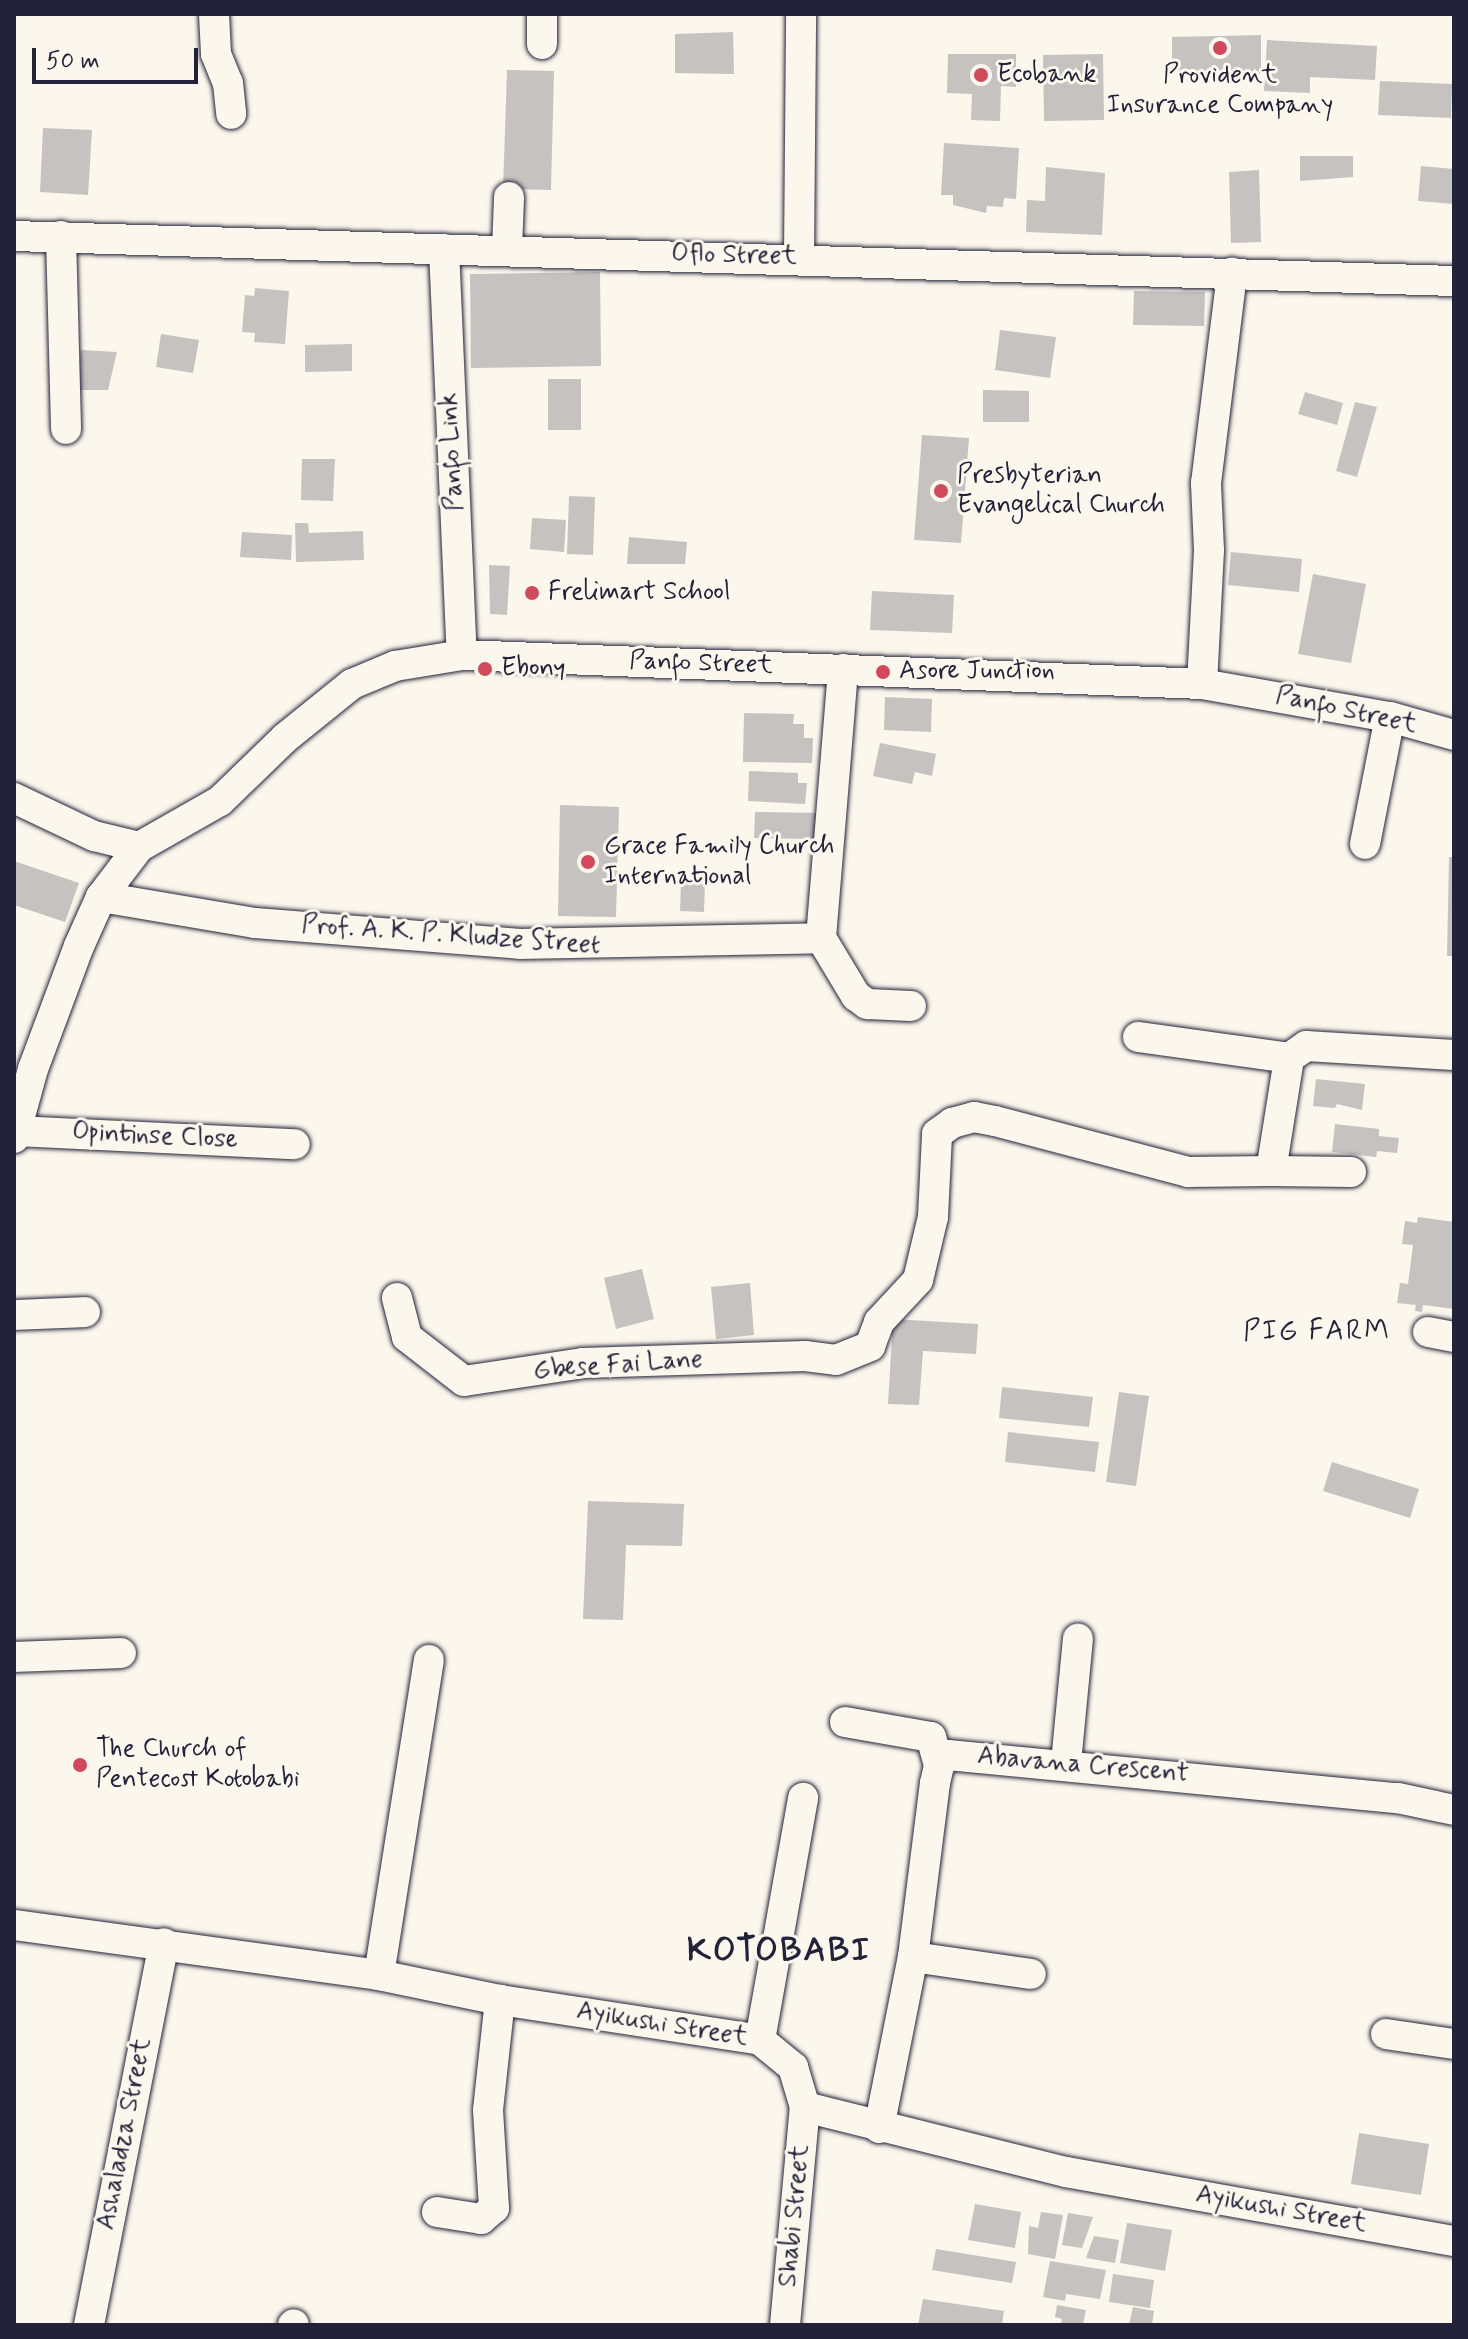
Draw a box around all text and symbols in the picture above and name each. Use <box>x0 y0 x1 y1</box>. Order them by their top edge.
scale bar <box>36 32 202 82</box>
marker: Provident Insurance Company <box>1211 39 1229 57</box>
text: 50 m <box>46 46 100 77</box>
place label: Ecobank <box>997 59 1096 91</box>
place label: Provident Insurance Company <box>1109 60 1331 122</box>
marker: Ecobank <box>972 66 990 84</box>
street label: Oflo Street <box>671 239 797 273</box>
street label: Panfo Link <box>434 392 472 512</box>
place label: Presbyterian Evangelical Church <box>957 460 1171 522</box>
marker: Presbyterian Evangelical Church <box>932 482 950 500</box>
place label: Frelimart School <box>548 577 730 609</box>
marker: Frelimart School <box>523 584 541 602</box>
street label: Panfo Street <box>629 646 773 682</box>
place label: Ebony <box>501 653 566 685</box>
place label: Asore Junction <box>899 656 1057 688</box>
marker: Ebony <box>476 660 494 678</box>
marker: Asore Junction <box>874 663 892 681</box>
street label: Panfo Street <box>1273 681 1419 741</box>
place label: Grace Family Church International <box>604 831 838 892</box>
marker: Grace Family Church International <box>579 853 597 871</box>
street label: Prof. A. K. P. Kludze Street <box>298 910 604 962</box>
street label: Opintinse Close <box>71 1117 239 1157</box>
district label: PIG FARM <box>1244 1315 1390 1349</box>
street label: Gbese Fai Lane <box>533 1345 703 1387</box>
place label: The Church of Pentecost Kotobabi <box>96 1734 300 1796</box>
street label: Abavana Crescent <box>977 1741 1189 1791</box>
marker: The Church of Pentecost Kotobabi <box>71 1756 89 1774</box>
district label: KOTOBABI <box>684 1931 874 1971</box>
street label: Ayikushi Street <box>574 1996 750 2054</box>
street label: Ashaladza Street <box>91 2036 159 2232</box>
street label: Shabi Street <box>773 2143 817 2289</box>
street label: Ayikushi Street <box>1193 2180 1369 2240</box>

